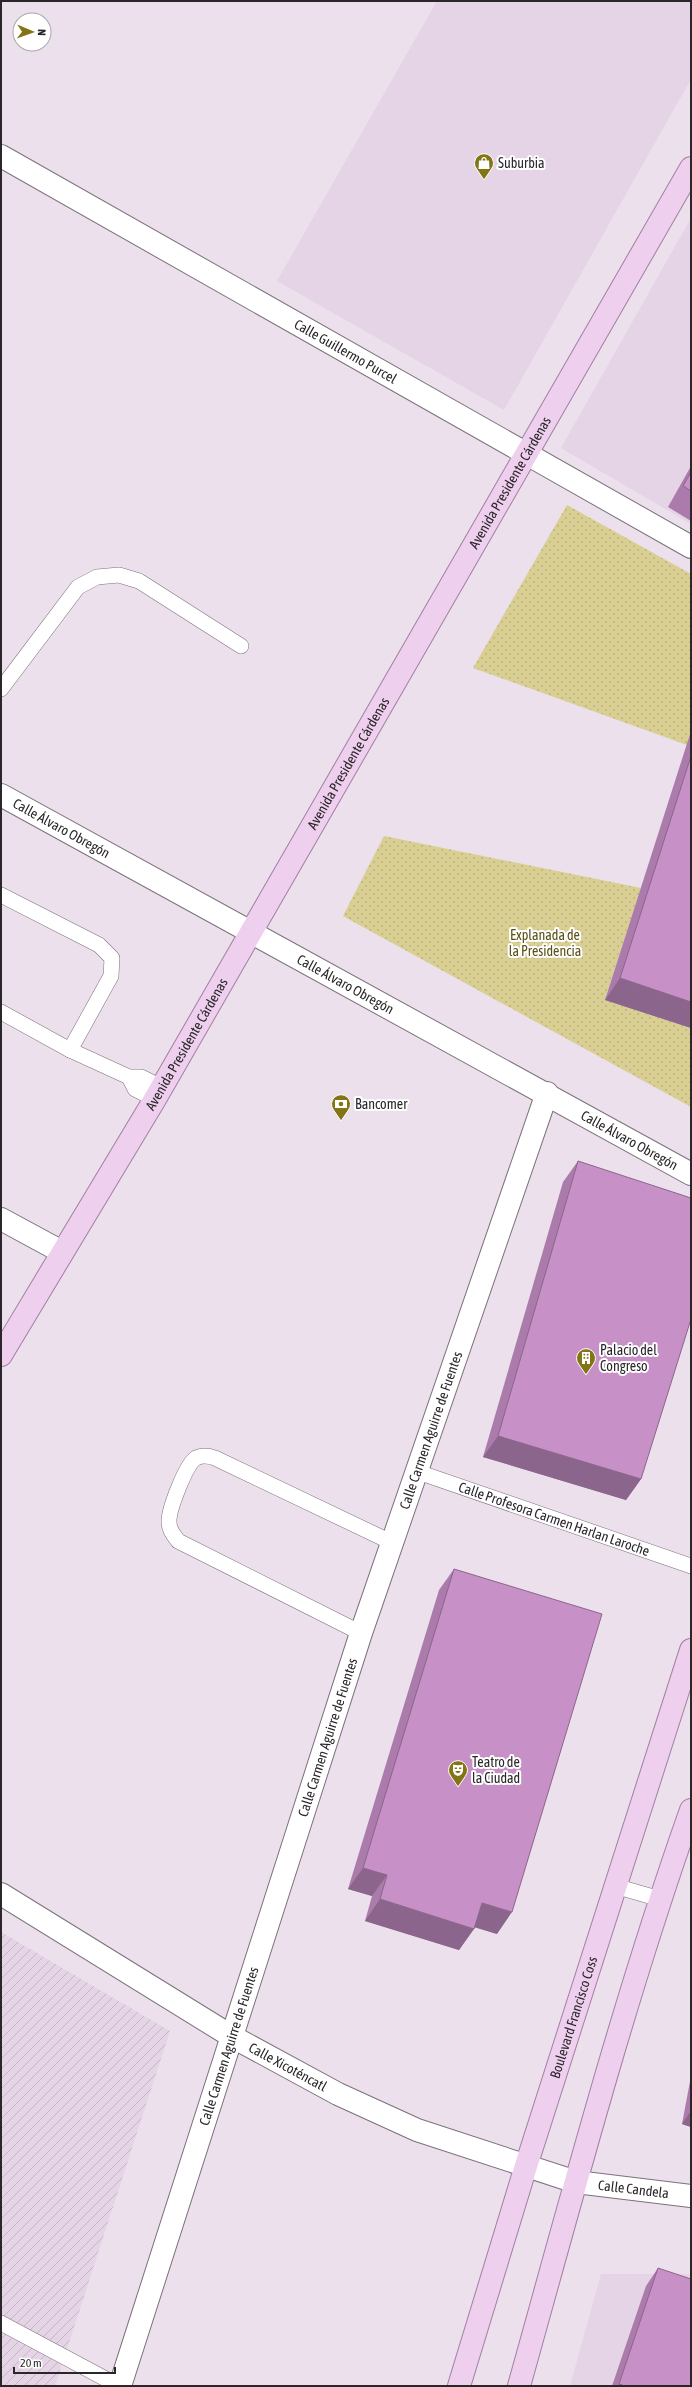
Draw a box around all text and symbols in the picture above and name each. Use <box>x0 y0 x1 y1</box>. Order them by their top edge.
north arrow <box>12 12 52 52</box>
text: N <box>36 29 48 36</box>
shop icon: Suburbia <box>473 152 495 180</box>
place label: Suburbia <box>498 155 545 171</box>
street label: Calle Guillermo Purcel <box>291 316 400 387</box>
street label: Avenida Presidente Cárdenas <box>466 414 554 551</box>
street label: Avenida Presidente Cárdenas <box>304 694 393 832</box>
street label: Calle Álvaro Obregón <box>10 795 113 861</box>
park label: Explanada de la Presidencia <box>509 927 581 959</box>
street label: Calle Álvaro Obregón <box>294 951 397 1017</box>
street label: Avenida Presidente Cárdenas <box>142 975 231 1113</box>
bank icon: Bancomer <box>330 1093 352 1121</box>
place label: Bancomer <box>355 1096 408 1112</box>
street label: Calle Álvaro Obregón <box>578 1107 681 1173</box>
place label: Palacio del Congreso <box>600 1342 657 1374</box>
building icon: Palacio del Congreso <box>575 1347 597 1375</box>
street label: Calle Carmen Aguirre de Fuentes <box>396 1349 465 1511</box>
street label: Calle Profesora Carmen Harlan Laroche <box>457 1479 652 1559</box>
street label: Calle Carmen Aguirre de Fuentes <box>295 1656 360 1819</box>
place label: Teatro de la Ciudad <box>472 1754 520 1786</box>
theatre icon: Teatro de la Ciudad <box>447 1759 469 1787</box>
street label: Boulevard Francisco Coss <box>547 1954 601 2080</box>
street label: Calle Carmen Aguirre de Fuentes <box>196 1965 262 2127</box>
street label: Calle Xicoténcatl <box>246 2039 330 2095</box>
street label: Calle Candela <box>597 2177 670 2201</box>
scale bar <box>14 2349 115 2375</box>
text: 20 m <box>20 2356 42 2370</box>

